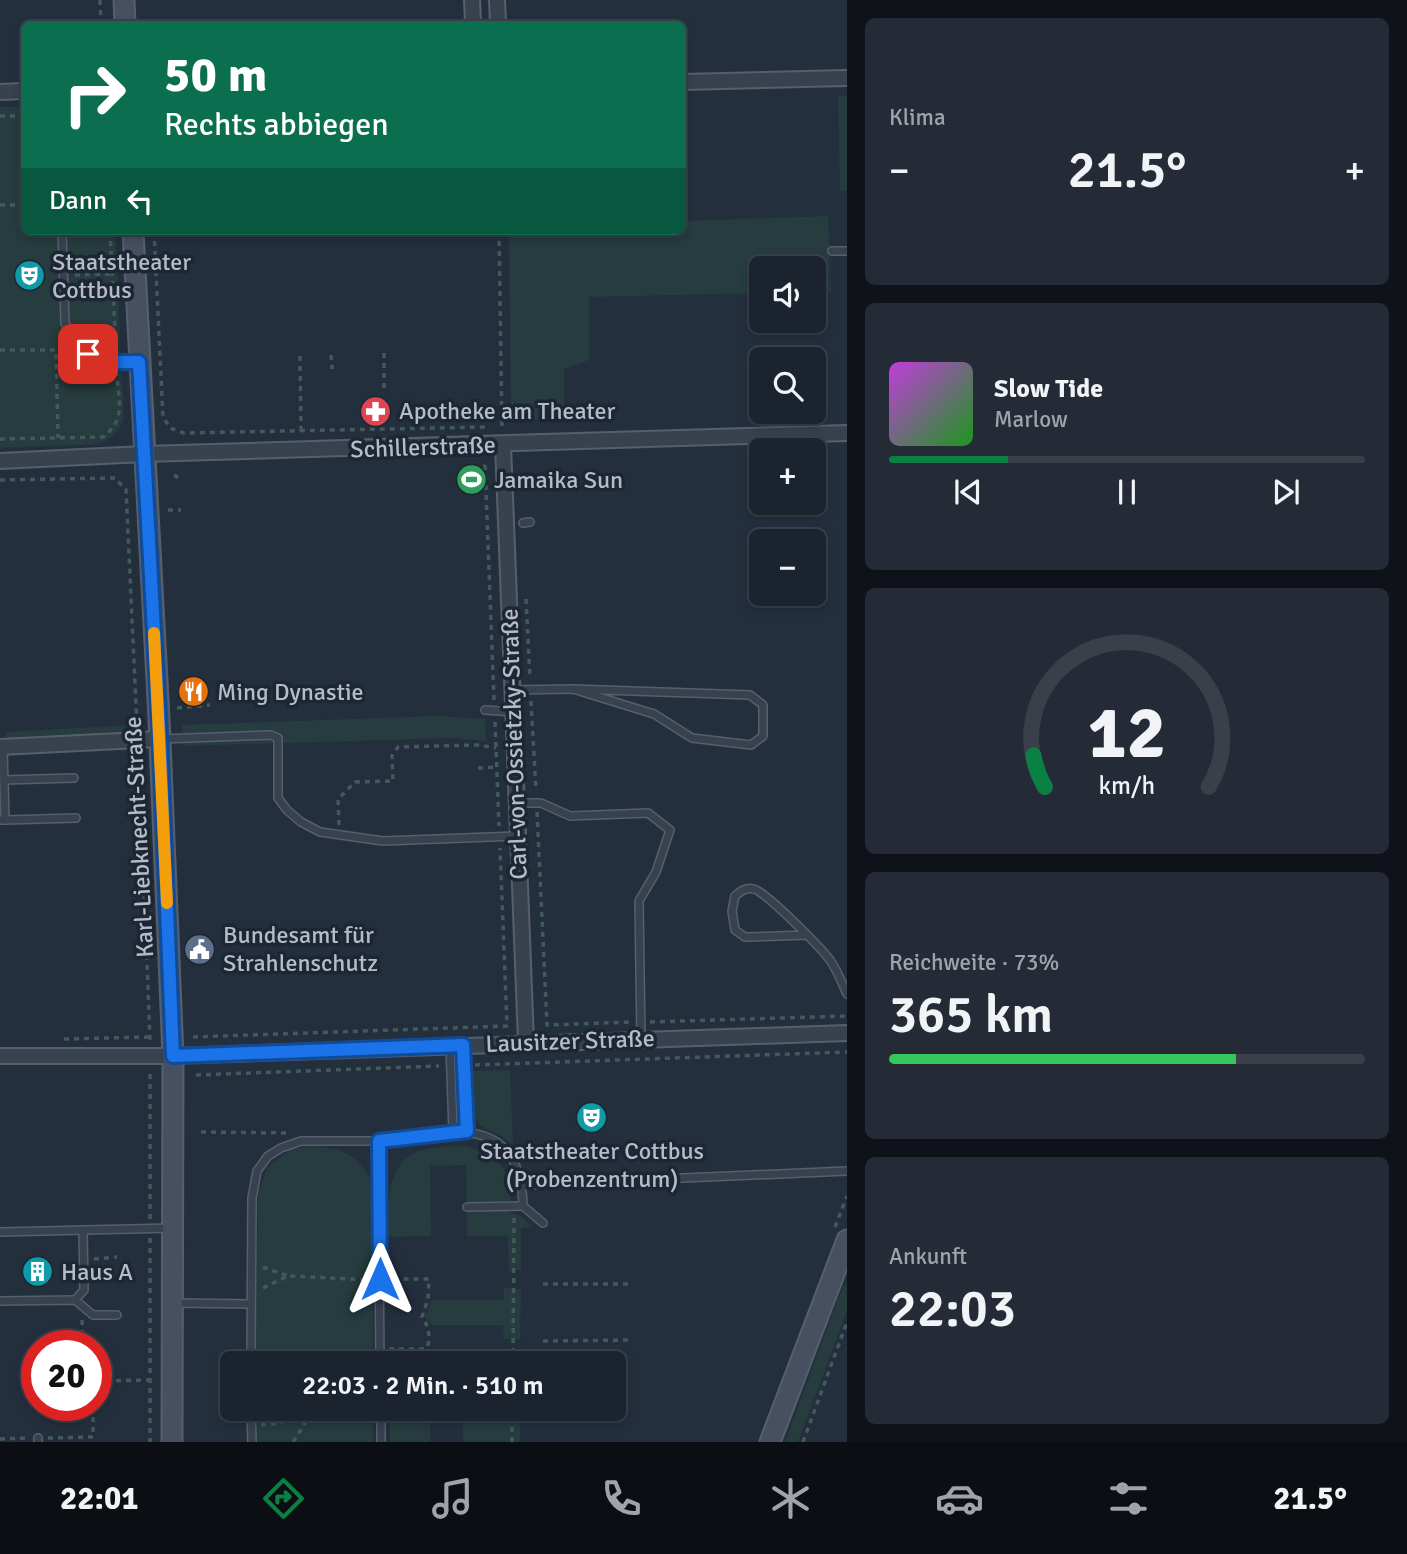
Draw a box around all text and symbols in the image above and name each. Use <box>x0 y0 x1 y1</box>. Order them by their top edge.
text: 50 m <box>164 45 267 105</box>
icon: right <box>49 49 140 140</box>
text: Klima <box>889 103 946 132</box>
text: Rechts abbiegen <box>164 105 389 144</box>
text: 21.5° <box>1068 138 1186 202</box>
text: − <box>889 147 910 194</box>
text: + <box>1344 147 1365 194</box>
icon: left <box>121 182 159 220</box>
text: Dann <box>49 185 107 217</box>
place label: Staatstheater Cottbus <box>52 247 191 305</box>
map controls <box>749 256 826 606</box>
button: sound <box>749 256 826 333</box>
theatre icon: Staatstheater Cottbus <box>12 259 46 293</box>
pin <box>58 324 118 384</box>
icon: arrive <box>69 335 107 373</box>
button: search <box>749 347 826 424</box>
text: Slow Tide <box>994 373 1103 405</box>
pharmacy icon: Apotheke am Theater <box>359 394 393 428</box>
place label: Apotheke am Theater <box>399 396 616 426</box>
text: Marlow <box>994 405 1068 434</box>
street label: Schillerstraße <box>350 429 496 465</box>
button: + <box>749 438 826 515</box>
sports icon: Jamaika Sun <box>454 463 488 497</box>
place label: Jamaika Sun <box>494 465 623 495</box>
icon: previous <box>949 473 987 511</box>
icon: pause <box>1108 473 1146 511</box>
icon: next <box>1267 473 1305 511</box>
button: − <box>749 529 826 606</box>
street label: Carl-von-Ossietzky-Straße <box>494 608 534 880</box>
restaurant icon: Ming Dynastie <box>177 675 211 709</box>
place label: Ming Dynastie <box>217 677 364 707</box>
text: 12 <box>1088 689 1166 778</box>
street label: Karl-Liebknecht-Straße <box>118 716 160 958</box>
text: km/h <box>1099 770 1155 801</box>
place label: Bundesamt für Strahlenschutz <box>223 920 378 978</box>
public building icon: Bundesamt für Strahlenschutz <box>183 932 217 966</box>
text: Reichweite · 73% <box>889 948 1059 977</box>
text: 365 km <box>889 983 1053 1047</box>
street label: Lausitzer Straße <box>485 1023 655 1059</box>
theatre icon: Staatstheater Cottbus (Probenzentrum) <box>575 1100 609 1134</box>
place label: Staatstheater Cottbus (Probenzentrum) <box>480 1136 704 1194</box>
position arrow <box>343 1242 417 1316</box>
text: Ankunft <box>889 1242 967 1271</box>
building icon: Haus A <box>21 1255 55 1289</box>
place label: Haus A <box>61 1257 133 1287</box>
text: 22:03 <box>889 1277 1016 1341</box>
speed limit sign: 20 <box>21 1330 112 1421</box>
text: 22:03 · 2 Min. · 510 m <box>302 1370 544 1402</box>
icon: directions <box>259 1474 308 1523</box>
icon: music <box>428 1474 477 1523</box>
icon: phone <box>597 1474 646 1523</box>
icon: climate <box>766 1474 815 1523</box>
icon: car <box>935 1474 984 1523</box>
icon: filters <box>1104 1474 1153 1523</box>
text: 22:01 <box>60 1479 139 1518</box>
text: 21.5° <box>1273 1479 1347 1518</box>

